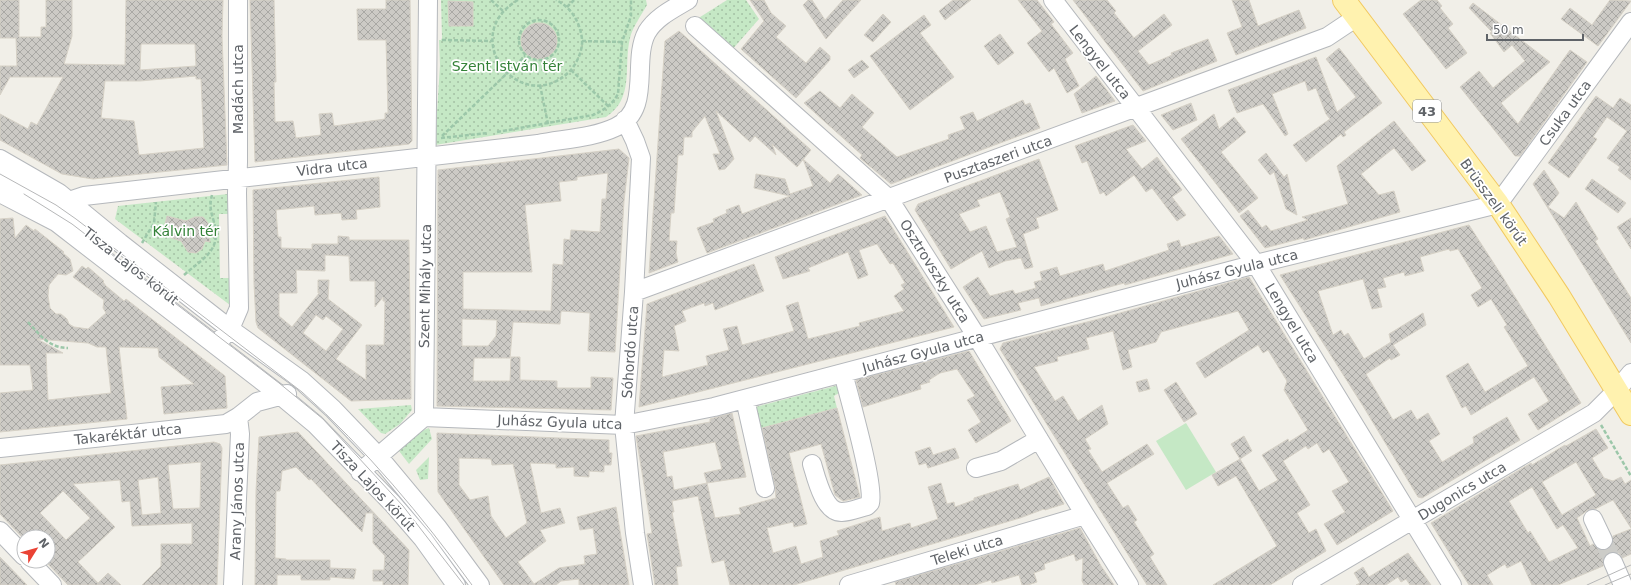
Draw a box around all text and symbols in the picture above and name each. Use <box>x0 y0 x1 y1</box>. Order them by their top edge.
scale bar <box>1487 16 1583 42</box>
street label: Lengyel utca <box>1066 22 1134 102</box>
text: 50 m <box>1493 23 1524 37</box>
street label: Madách utca <box>230 44 246 134</box>
park label: Szent István tér <box>452 58 563 74</box>
street label: Csuka utca <box>1536 77 1594 149</box>
road number: 43 <box>1413 100 1441 122</box>
street label: Pusztaszeri utca <box>942 132 1054 186</box>
street label: Vidra utca <box>296 155 368 179</box>
street label: Brüsszeli körút <box>1457 156 1531 249</box>
street label: Osztrovszky utca <box>897 216 973 326</box>
street label: Tisza Lajos körút <box>79 223 182 308</box>
park label: Kálvin tér <box>153 223 220 239</box>
street label: Szent Mihály utca <box>416 224 434 348</box>
street label: Juhász Gyula utca <box>1173 246 1300 292</box>
street label: Lengyel utca <box>1262 280 1322 366</box>
street label: Sóhordó utca <box>619 305 641 399</box>
street label: Juhász Gyula utca <box>860 328 986 376</box>
street label: Juhász Gyula utca <box>496 412 623 432</box>
street label: Takaréktár utca <box>72 420 183 448</box>
street label: Tisza Lajos körút <box>327 437 419 534</box>
street label: Arany János utca <box>227 442 247 560</box>
street label: Dugonics utca <box>1415 458 1509 524</box>
north arrow <box>16 529 56 569</box>
street label: Teleki utca <box>928 531 1005 569</box>
text: N <box>36 536 52 551</box>

